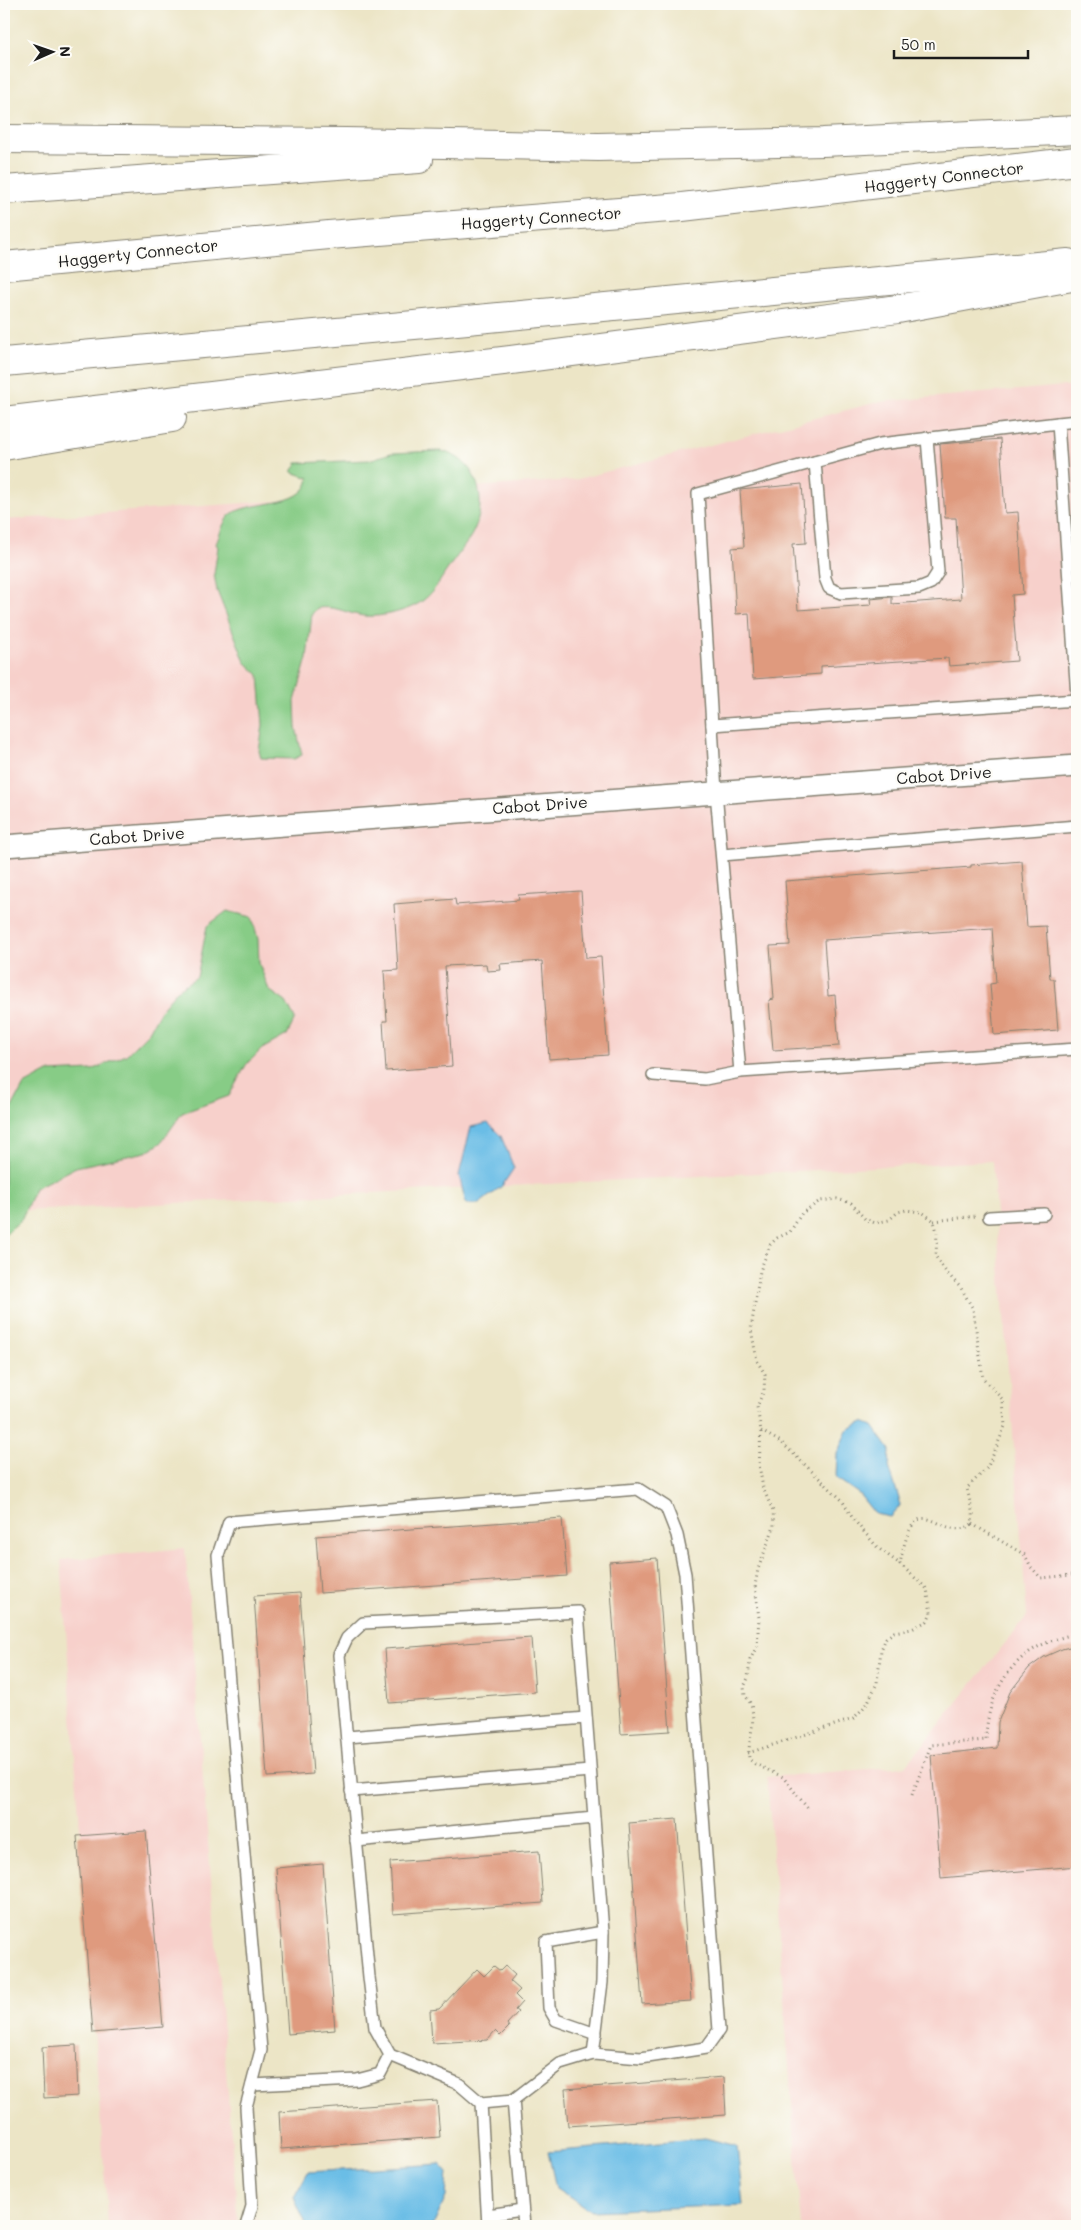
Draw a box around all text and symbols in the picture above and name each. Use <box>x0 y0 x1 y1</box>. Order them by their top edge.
north arrow <box>28 28 78 78</box>
scale bar <box>894 28 1027 60</box>
text: 50 m <box>901 34 936 54</box>
text: N <box>56 46 75 57</box>
street label: Haggerty Connector <box>863 156 1025 197</box>
street label: Haggerty Connector <box>460 201 622 234</box>
street label: Haggerty Connector <box>57 234 219 271</box>
street label: Cabot Drive <box>896 761 992 788</box>
street label: Cabot Drive <box>492 791 588 818</box>
street label: Cabot Drive <box>89 822 185 849</box>

